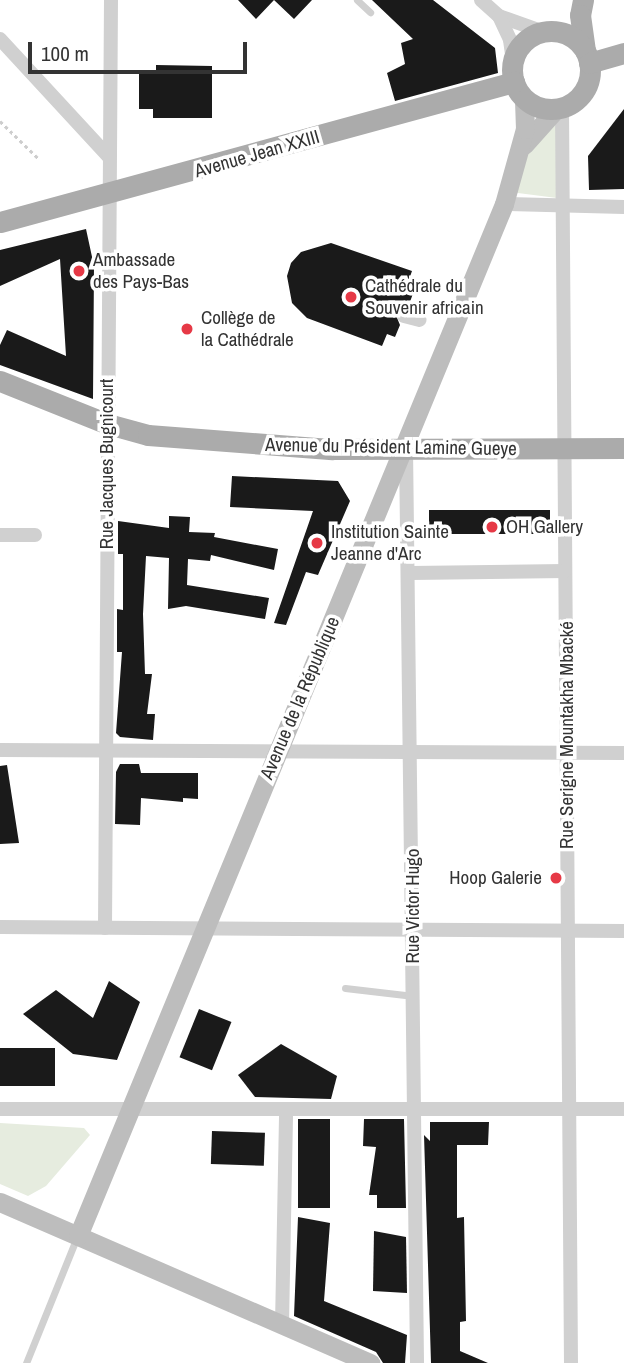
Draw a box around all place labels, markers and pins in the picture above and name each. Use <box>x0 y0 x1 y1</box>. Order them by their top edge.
place label: Ambassade des Pays-Bas <box>93 249 189 293</box>
marker: Ambassade des Pays-Bas <box>71 263 87 279</box>
place label: Cathédrale du Souvenir africain <box>365 275 484 319</box>
marker: Cathédrale du Souvenir africain <box>343 289 359 305</box>
place label: Collège de la Cathédrale <box>201 307 294 351</box>
marker: Collège de la Cathédrale <box>179 321 195 337</box>
place label: OH Gallery <box>506 516 583 538</box>
marker: OH Gallery <box>484 519 500 535</box>
place label: Institution Sainte Jeanne d'Arc <box>331 521 449 565</box>
marker: Institution Sainte Jeanne d'Arc <box>309 535 325 551</box>
place label: Hoop Galerie <box>449 867 542 889</box>
marker: Hoop Galerie <box>548 870 564 886</box>

